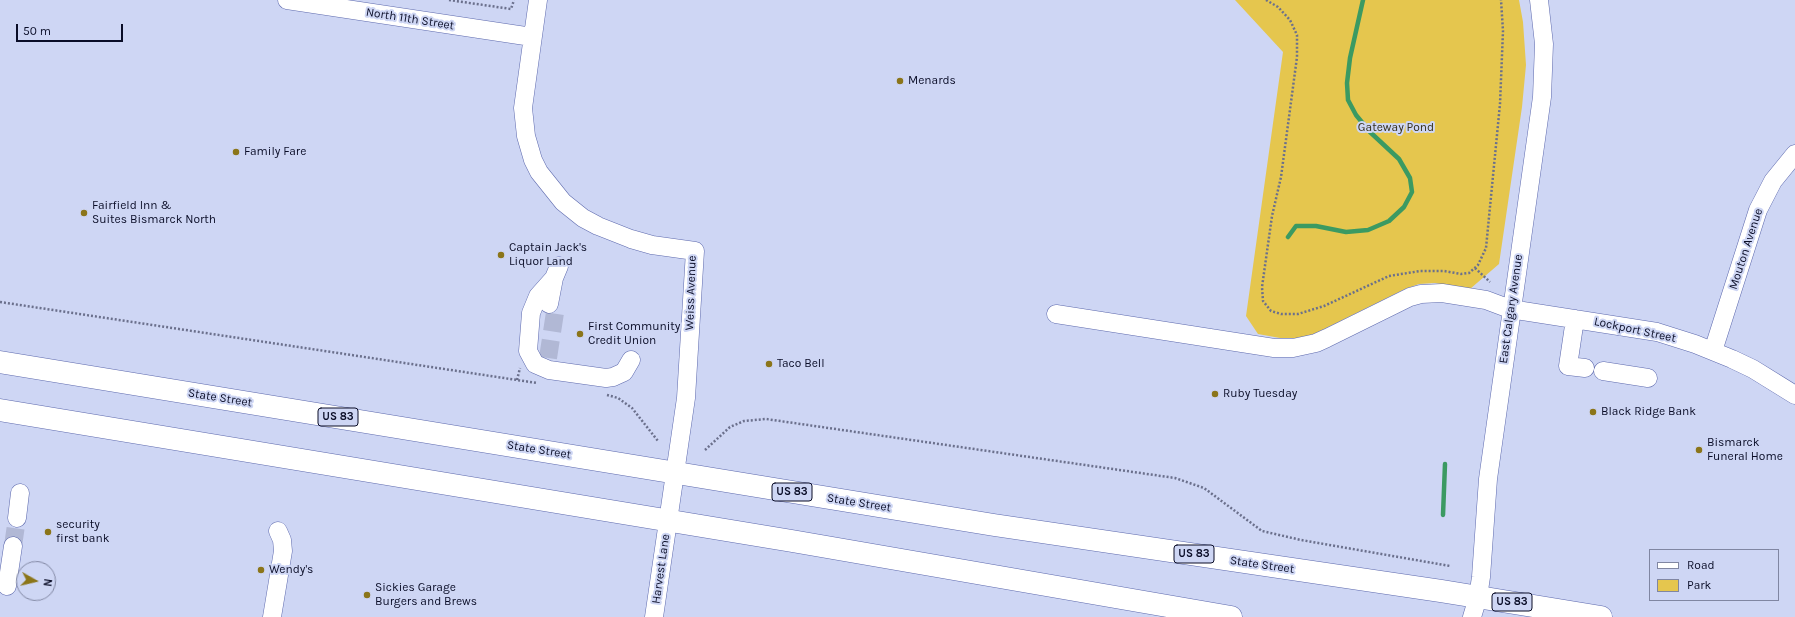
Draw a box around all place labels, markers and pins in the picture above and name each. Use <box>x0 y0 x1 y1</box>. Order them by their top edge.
place label: Menards <box>908 74 956 88</box>
marker: Menards <box>895 76 905 86</box>
place label: Family Fare <box>244 145 306 159</box>
marker: Family Fare <box>231 147 241 157</box>
place label: Fairfield Inn & Suites Bismarck North <box>92 199 216 227</box>
marker: Fairfield Inn & Suites Bismarck North <box>79 208 89 218</box>
place label: Captain Jack's Liquor Land <box>509 241 587 269</box>
marker: Captain Jack's Liquor Land <box>496 250 506 260</box>
place label: First Community Credit Union <box>588 320 680 348</box>
marker: First Community Credit Union <box>575 329 585 339</box>
place label: Taco Bell <box>777 357 825 371</box>
marker: Taco Bell <box>764 359 774 369</box>
place label: Ruby Tuesday <box>1223 387 1297 401</box>
marker: Ruby Tuesday <box>1210 389 1220 399</box>
place label: Black Ridge Bank <box>1601 405 1696 419</box>
marker: Black Ridge Bank <box>1588 407 1598 417</box>
place label: Bismarck Funeral Home <box>1707 436 1783 464</box>
marker: Bismarck Funeral Home <box>1694 445 1704 455</box>
place label: security first bank <box>56 518 109 546</box>
marker: security first bank <box>43 527 53 537</box>
place label: Wendy's <box>269 563 313 577</box>
marker: Wendy's <box>256 565 266 575</box>
place label: Sickies Garage Burgers and Brews <box>375 581 477 609</box>
marker: Sickies Garage Burgers and Brews <box>362 590 372 600</box>

